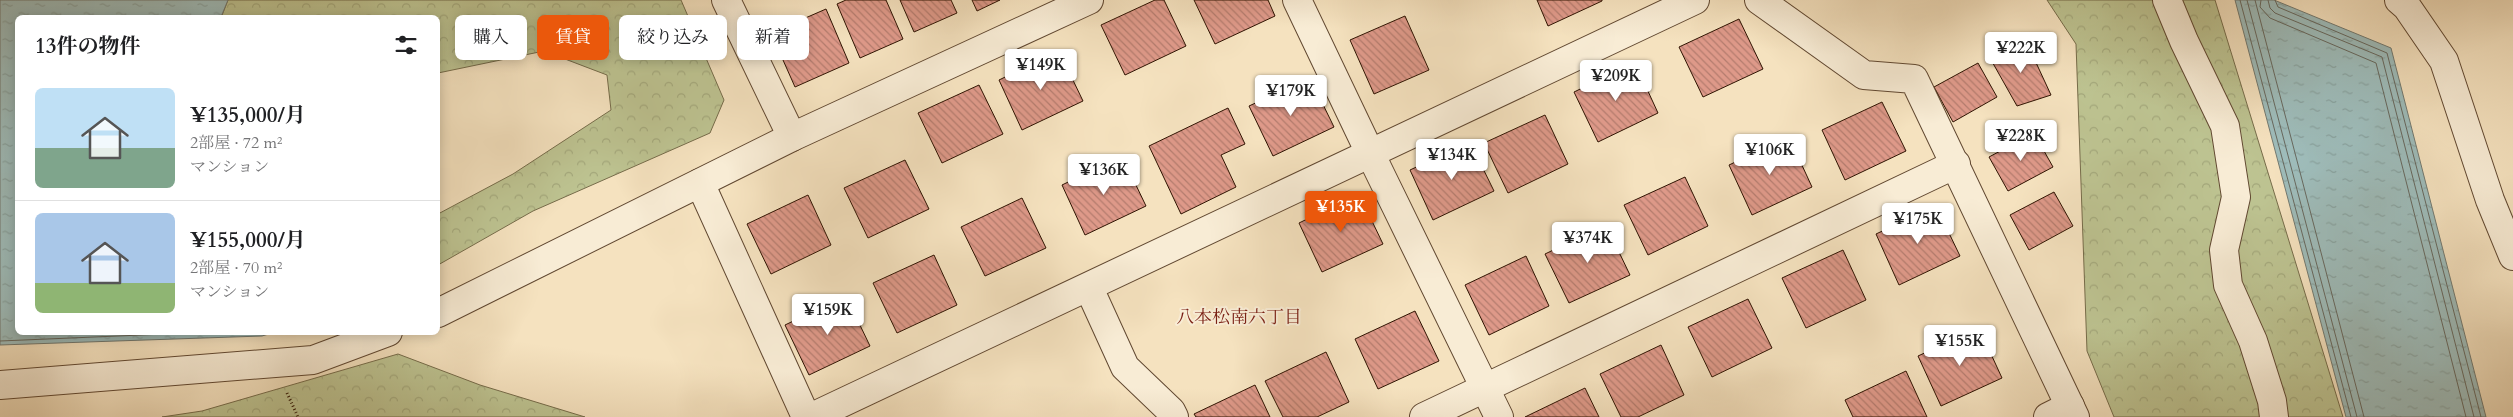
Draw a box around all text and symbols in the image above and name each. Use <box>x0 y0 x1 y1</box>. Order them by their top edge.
chip: 購入 <box>455 15 527 60</box>
chip: 賃貸 <box>537 15 609 60</box>
chip: 絞り込み <box>619 15 727 60</box>
chip: 新着 <box>737 15 809 60</box>
icon: filters <box>392 31 420 59</box>
text: 13件の物件 <box>35 32 141 61</box>
pin: ¥222K <box>1986 32 2056 74</box>
text: ¥222K <box>1996 37 2046 59</box>
pin: ¥149K <box>1006 48 1076 91</box>
text: ¥149K <box>1016 54 1066 76</box>
pin: ¥209K <box>1581 59 1651 102</box>
text: ¥209K <box>1591 65 1641 87</box>
pin: ¥179K <box>1256 74 1326 117</box>
text: ¥179K <box>1266 80 1316 102</box>
text: ¥135,000/月 <box>190 101 306 130</box>
icon: home <box>75 108 135 168</box>
pin: ¥228K <box>1986 120 2056 162</box>
text: ¥228K <box>1996 125 2046 147</box>
text: 2部屋 · 72 m² <box>190 132 282 154</box>
pin: ¥106K <box>1735 134 1805 176</box>
pin: ¥134K <box>1417 138 1487 181</box>
text: ¥106K <box>1745 139 1795 161</box>
text: ¥134K <box>1427 144 1477 166</box>
pin: ¥136K <box>1069 154 1139 196</box>
text: マンション <box>190 156 269 178</box>
text: ¥136K <box>1079 159 1129 181</box>
pin: ¥135K <box>1306 190 1376 233</box>
text: ¥135K <box>1316 196 1366 218</box>
pin: ¥175K <box>1883 202 1953 245</box>
text: ¥175K <box>1893 208 1943 230</box>
pin: ¥374K <box>1553 222 1623 264</box>
text: ¥155,000/月 <box>190 226 306 255</box>
text: ¥374K <box>1563 227 1613 249</box>
icon: home <box>75 233 135 293</box>
text: 2部屋 · 70 m² <box>190 257 282 279</box>
text: マンション <box>190 281 269 303</box>
pin: ¥159K <box>793 294 863 336</box>
text: ¥159K <box>803 299 853 321</box>
district label: 八本松南六丁目 <box>1176 305 1302 330</box>
pin: ¥155K <box>1925 324 1995 367</box>
text: ¥155K <box>1935 330 1985 352</box>

